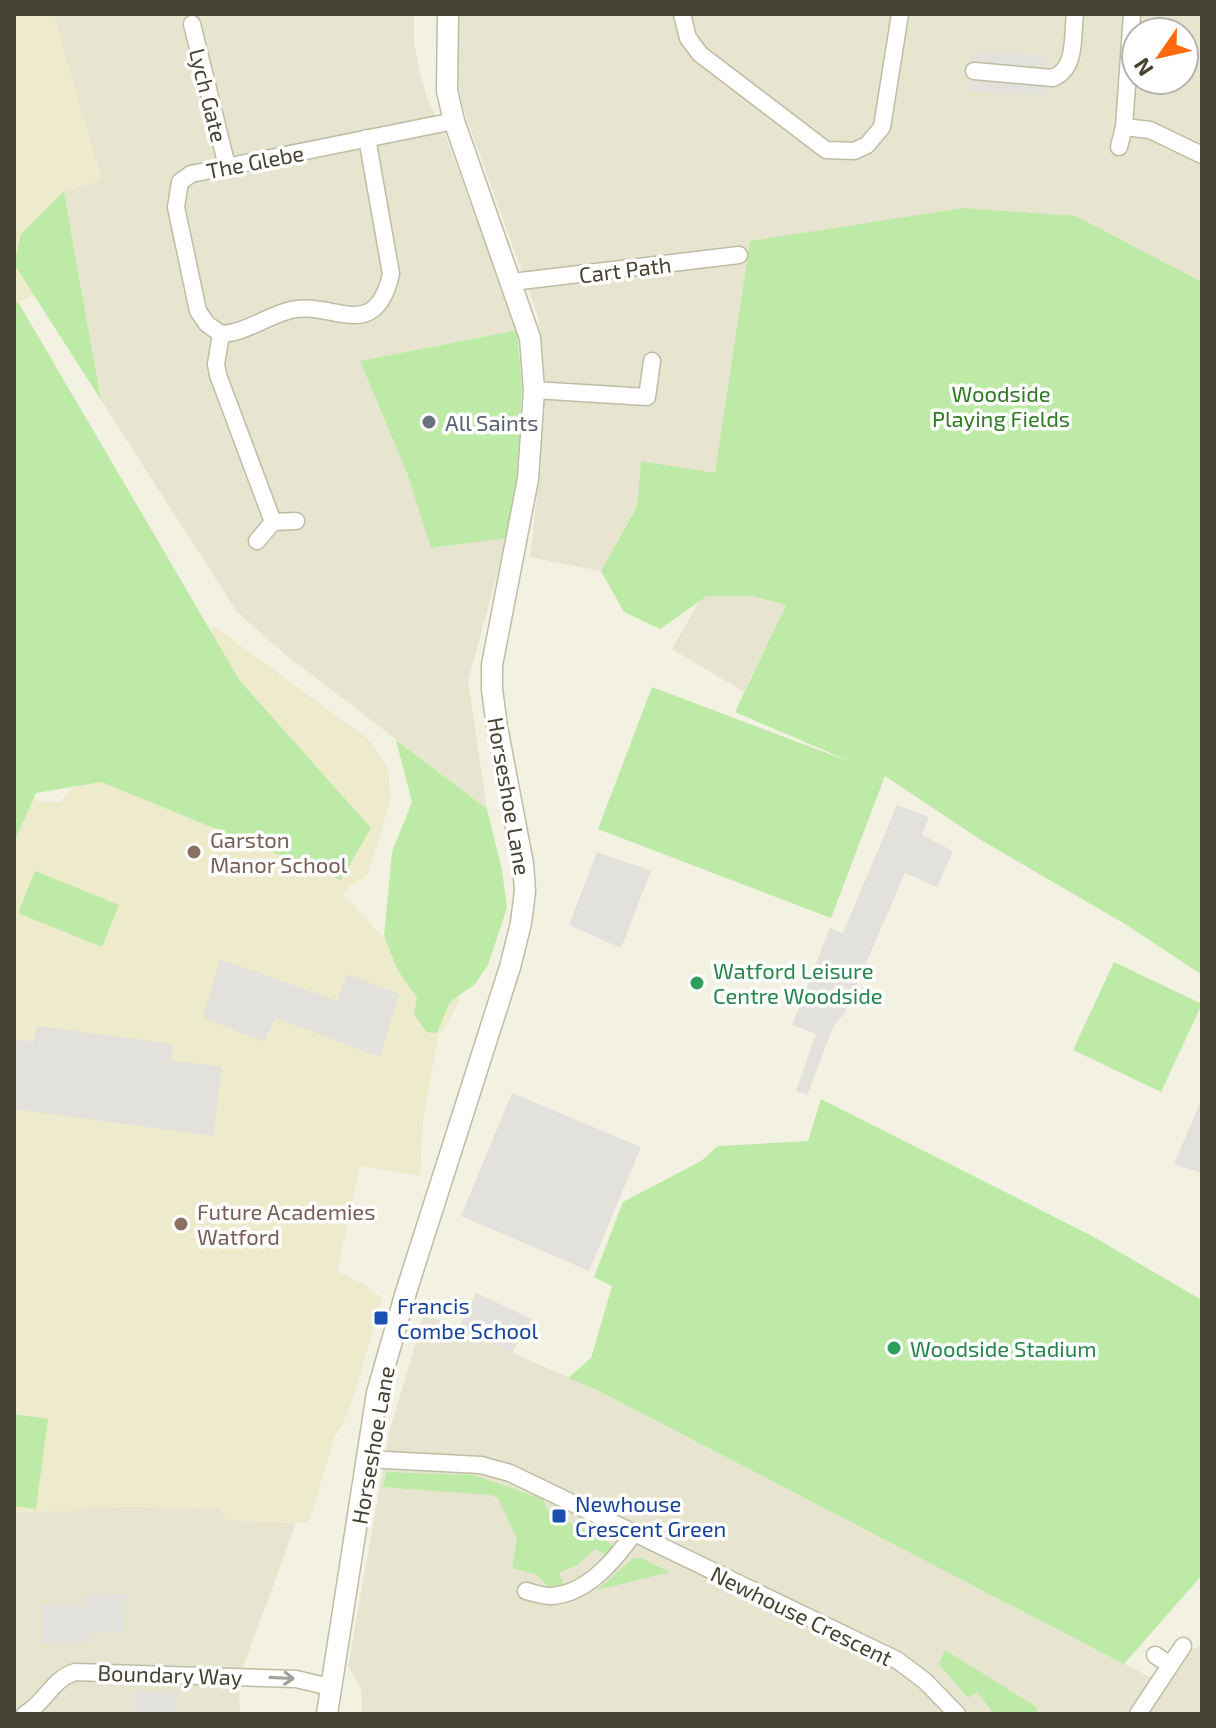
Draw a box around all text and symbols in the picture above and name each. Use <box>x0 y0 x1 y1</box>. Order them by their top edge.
north arrow <box>1120 16 1200 96</box>
street label: Lych Gate <box>185 45 233 145</box>
text: N <box>1127 54 1158 82</box>
street label: The Glebe <box>204 139 306 183</box>
street label: Cart Path <box>577 250 673 288</box>
park label: Woodside Playing Fields <box>932 380 1070 431</box>
place label: All Saints <box>445 409 538 435</box>
marker: All Saints <box>420 413 438 431</box>
street label: Horseshoe Lane <box>483 715 537 877</box>
place label: Garston Manor School <box>210 826 348 877</box>
marker: Garston Manor School <box>185 843 203 861</box>
place label: Watford Leisure Centre Woodside <box>713 957 883 1008</box>
marker: Watford Leisure Centre Woodside <box>688 974 706 992</box>
place label: Future Academies Watford <box>197 1198 375 1249</box>
marker: Future Academies Watford <box>172 1215 190 1233</box>
place label: Francis Combe School <box>397 1292 538 1343</box>
marker: Francis Combe School <box>372 1309 390 1327</box>
place label: Woodside Stadium <box>910 1335 1097 1361</box>
marker: Woodside Stadium <box>885 1339 903 1357</box>
street label: Horseshoe Lane <box>345 1364 399 1526</box>
place label: Newhouse Crescent Green <box>575 1490 726 1541</box>
marker: Newhouse Crescent Green <box>550 1507 568 1525</box>
street label: Newhouse Crescent <box>707 1560 897 1670</box>
street label: Boundary Way <box>97 1658 243 1690</box>
one-way arrow <box>268 1671 295 1686</box>

